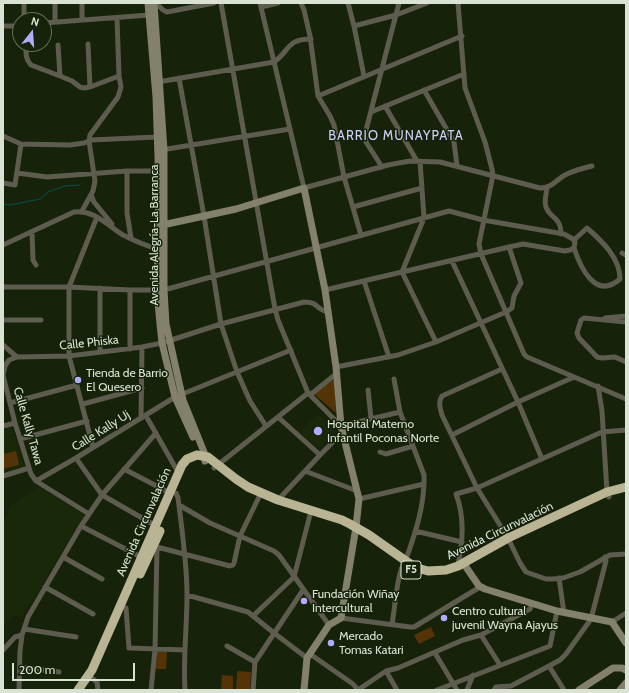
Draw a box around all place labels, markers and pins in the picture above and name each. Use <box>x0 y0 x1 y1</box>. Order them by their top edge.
place label: Tienda de Barrio El Quesero <box>86 366 168 394</box>
marker: Tienda de Barrio El Quesero <box>73 375 83 385</box>
place label: Hospital Materno Infantil Poconas Norte <box>327 417 439 445</box>
marker: Hospital Materno Infantil Poconas Norte <box>312 425 324 437</box>
place label: Fundación Wiñay Intercultural <box>312 587 399 615</box>
marker: Fundación Wiñay Intercultural <box>299 596 309 606</box>
place label: Centro cultural juvenil Wayna Ajayus <box>452 604 558 632</box>
marker: Centro cultural juvenil Wayna Ajayus <box>439 613 449 623</box>
place label: Mercado Tomas Katari <box>339 629 404 657</box>
marker: Mercado Tomas Katari <box>326 638 336 648</box>

